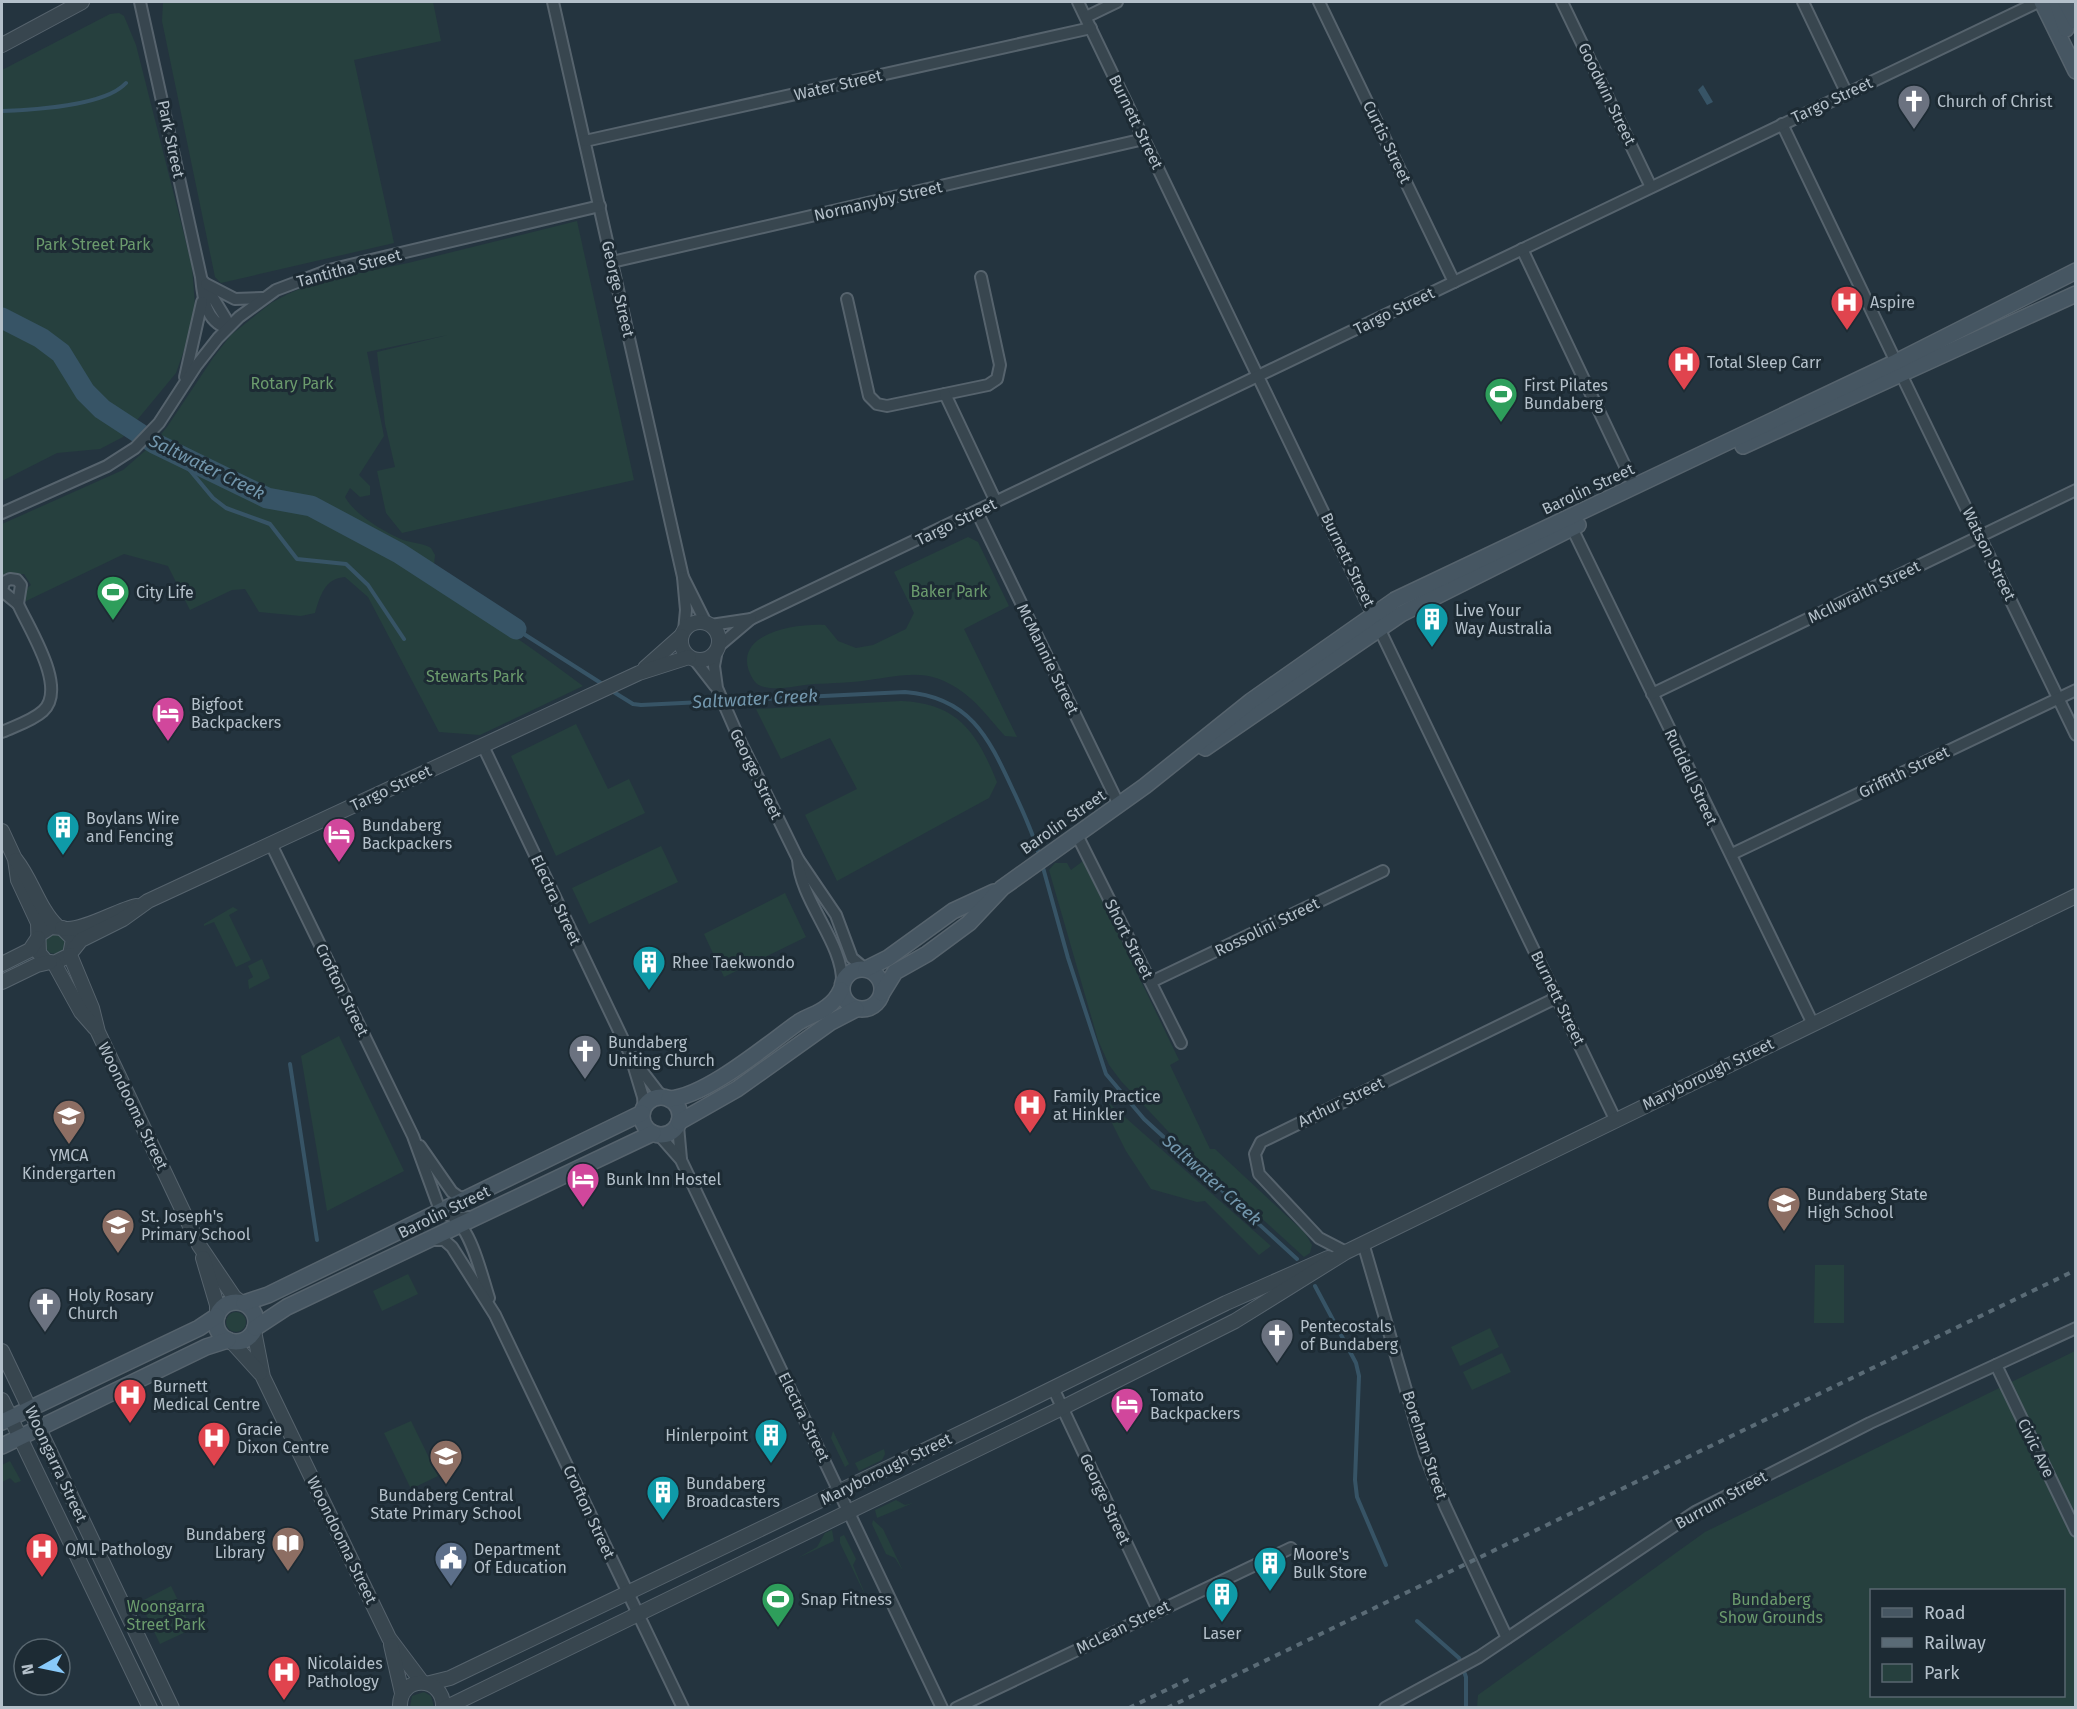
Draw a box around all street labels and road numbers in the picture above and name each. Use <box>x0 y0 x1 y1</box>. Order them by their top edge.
street label: Goodwin Street <box>1574 40 1640 148</box>
street label: Water Street <box>792 66 884 104</box>
street label: Burnett Street <box>1105 72 1167 172</box>
street label: Targo Street <box>1788 73 1876 127</box>
street label: Park Street <box>153 98 189 180</box>
street label: Curtis Street <box>1359 98 1415 187</box>
street label: Normanyby Street <box>812 177 944 225</box>
street label: George Street <box>598 239 638 339</box>
street label: Tantitha Street <box>295 245 404 291</box>
street label: Targo Street <box>1351 283 1438 339</box>
street label: Barolin Street <box>1539 459 1637 519</box>
street label: Targo Street <box>913 494 1000 550</box>
street label: Watson Street <box>1958 504 2020 604</box>
street label: Burnett Street <box>1317 510 1379 610</box>
street label: McIlwraith Street <box>1805 556 1923 627</box>
street label: McMannie Street <box>1013 601 1083 718</box>
street label: George Street <box>726 726 786 823</box>
street label: Ruddell Street <box>1660 726 1722 828</box>
street label: Griffith Street <box>1856 742 1952 802</box>
street label: Targo Street <box>347 761 435 815</box>
street label: Barolin Street <box>1017 785 1109 858</box>
street label: Electra Street <box>527 852 585 948</box>
street label: Rossolini Street <box>1212 893 1322 960</box>
street label: Short Street <box>1101 896 1157 982</box>
street label: Crofton Street <box>311 940 373 1040</box>
street label: Burnett Street <box>1527 948 1589 1048</box>
street label: Maryborough Street <box>1639 1034 1777 1114</box>
street label: Woondooma Street <box>94 1039 172 1173</box>
street label: Arthur Street <box>1295 1073 1387 1131</box>
street label: Barolin Street <box>395 1182 493 1242</box>
street label: Electra Street <box>774 1369 834 1465</box>
street label: Boreham Street <box>1399 1388 1452 1502</box>
street label: Woongarra Street <box>21 1403 91 1525</box>
street label: Civic Ave <box>2014 1415 2058 1481</box>
street label: Maryborough Street <box>817 1429 955 1509</box>
street label: George Street <box>1076 1450 1135 1548</box>
street label: Crofton Street <box>559 1462 619 1562</box>
street label: Burrum Street <box>1672 1467 1770 1533</box>
street label: Woondooma Street <box>303 1473 381 1607</box>
street label: McLean Street <box>1073 1596 1173 1658</box>

